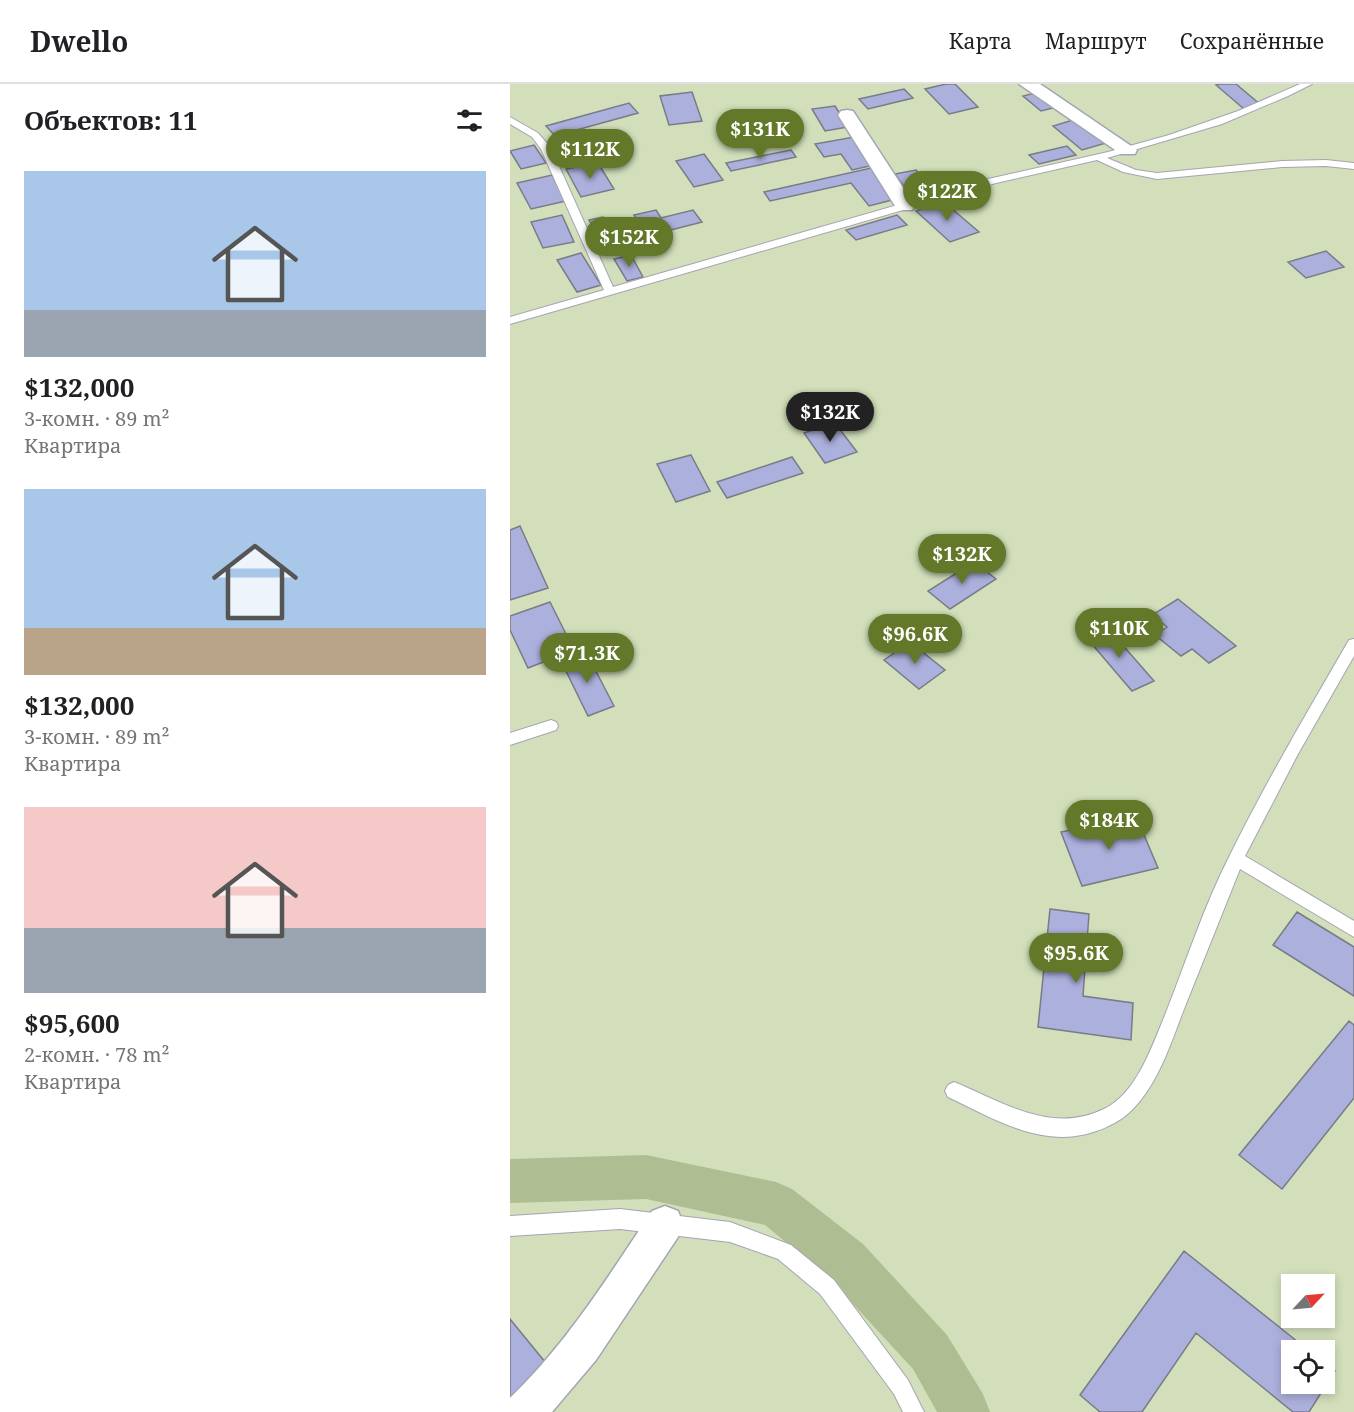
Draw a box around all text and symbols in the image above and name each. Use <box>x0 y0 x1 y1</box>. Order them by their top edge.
text: Dwello <box>30 22 128 60</box>
text: Карта <box>949 27 1012 55</box>
text: Маршрут <box>1045 27 1147 55</box>
text: Сохранённые <box>1180 27 1324 55</box>
text: Объектов: 11 <box>24 102 198 138</box>
icon: filters <box>453 104 486 137</box>
pin: $131K <box>718 109 802 160</box>
text: $131K <box>730 115 790 142</box>
pin: $112K <box>548 129 632 180</box>
text: $112K <box>560 135 620 162</box>
pin: $122K <box>905 171 989 222</box>
text: $122K <box>917 177 977 204</box>
icon: home <box>201 210 309 318</box>
pin: $152K <box>587 217 671 268</box>
text: $152K <box>599 223 659 250</box>
text: $132,000 <box>24 369 134 405</box>
pin: $132K <box>788 392 872 443</box>
text: $132K <box>800 398 860 425</box>
text: 3-комн. · 89 m² <box>24 405 170 432</box>
text: Квартира <box>24 432 121 459</box>
icon: home <box>201 528 309 636</box>
pin: $132K <box>920 534 1004 585</box>
text: $132K <box>932 540 992 567</box>
pin: $110K <box>1077 608 1161 659</box>
pin: $96.6K <box>866 614 964 665</box>
text: $110K <box>1089 614 1149 641</box>
text: $96.6K <box>882 620 948 647</box>
pin: $71.3K <box>538 633 636 684</box>
text: $71.3K <box>554 639 620 666</box>
text: $132,000 <box>24 687 134 723</box>
text: 3-комн. · 89 m² <box>24 723 170 750</box>
text: Квартира <box>24 750 121 777</box>
pin: $184K <box>1067 800 1151 851</box>
text: $184K <box>1079 806 1139 833</box>
icon: home <box>201 846 309 954</box>
pin: $95.6K <box>1027 933 1125 984</box>
text: $95.6K <box>1043 939 1109 966</box>
text: $95,600 <box>24 1005 120 1041</box>
text: 2-комн. · 78 m² <box>24 1041 170 1068</box>
text: Квартира <box>24 1068 121 1095</box>
north arrow <box>1281 1274 1335 1328</box>
map controls <box>1281 1274 1335 1394</box>
button: locate <box>1281 1340 1335 1394</box>

